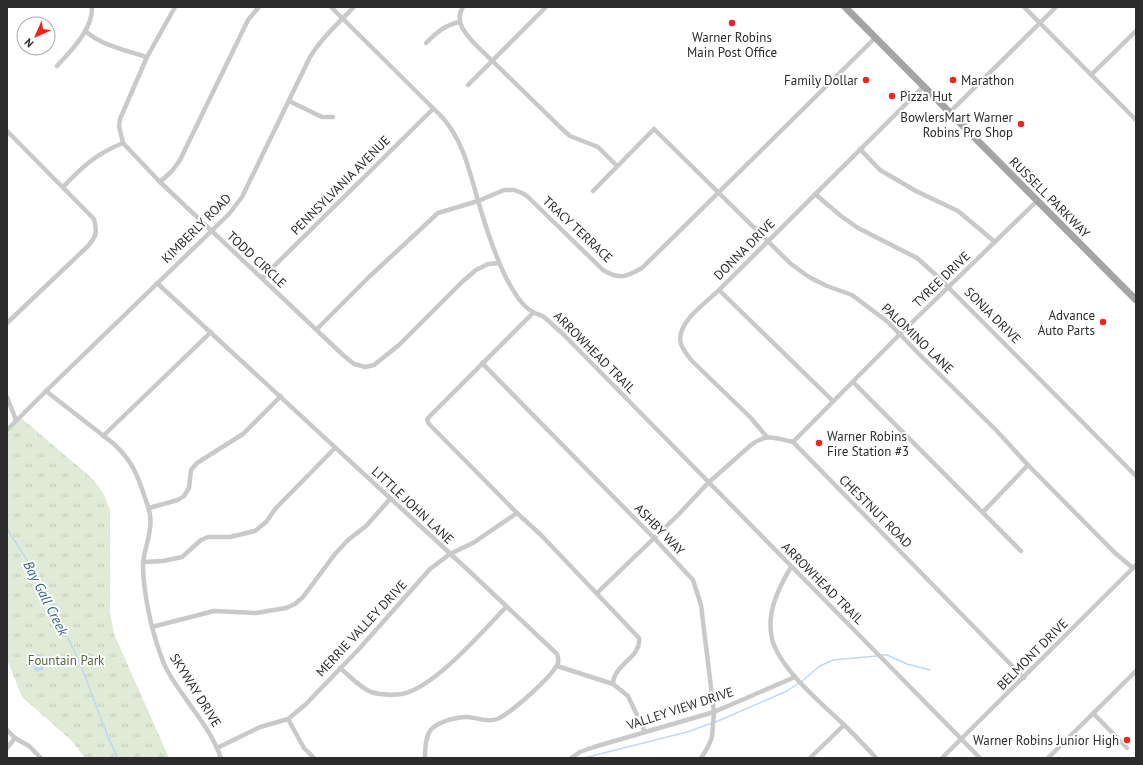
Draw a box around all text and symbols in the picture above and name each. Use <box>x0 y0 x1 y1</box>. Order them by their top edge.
north arrow <box>16 16 56 56</box>
marker: Warner Robins Main Post Office <box>727 18 737 28</box>
place label: Warner Robins Main Post Office <box>687 29 777 61</box>
text: N <box>21 36 36 51</box>
place label: Family Dollar <box>784 72 859 89</box>
place label: Marathon <box>961 72 1014 89</box>
marker: Family Dollar <box>861 75 871 85</box>
marker: Marathon <box>948 75 958 85</box>
place label: Pizza Hut <box>900 88 953 105</box>
marker: Pizza Hut <box>887 91 897 101</box>
place label: BowlersMart Warner Robins Pro Shop <box>900 109 1014 141</box>
marker: BowlersMart Warner Robins Pro Shop <box>1016 119 1026 129</box>
street label: PENNSYLVANIA AVENUE <box>287 132 394 239</box>
street label: RUSSELL PARKWAY <box>1006 153 1094 242</box>
street label: KIMBERLY ROAD <box>158 190 235 267</box>
street label: TRACY TERRACE <box>539 193 616 266</box>
street label: DONNA DRIVE <box>710 215 779 284</box>
street label: TODD CIRCLE <box>223 227 290 291</box>
street label: TYREE DRIVE <box>909 248 974 311</box>
street label: SONJA DRIVE <box>961 283 1025 347</box>
street label: PALOMINO LANE <box>878 300 957 377</box>
place label: Advance Auto Parts <box>1038 307 1095 339</box>
street label: ARROWHEAD TRAIL <box>550 308 640 397</box>
marker: Advance Auto Parts <box>1098 317 1108 327</box>
place label: Warner Robins Fire Station #3 <box>827 428 909 460</box>
marker: Warner Robins Fire Station #3 <box>814 438 824 448</box>
street label: LITTLE JOHN LANE <box>368 463 457 548</box>
street label: CHESTNUT ROAD <box>836 471 916 551</box>
street label: ASHBY WAY <box>631 500 689 559</box>
street label: ARROWHEAD TRAIL <box>778 539 868 628</box>
water label: Bay Gall Creek <box>20 558 73 639</box>
street label: MERRIE VALLEY DRIVE <box>312 576 411 680</box>
street label: BELMONT DRIVE <box>993 615 1072 694</box>
street label: SKYWAY DRIVE <box>166 650 225 730</box>
park label: Fountain Park <box>28 652 105 669</box>
street label: VALLEY VIEW DRIVE <box>624 683 736 734</box>
place label: Warner Robins Junior High <box>973 732 1119 749</box>
marker: Warner Robins Junior High <box>1122 735 1132 745</box>

